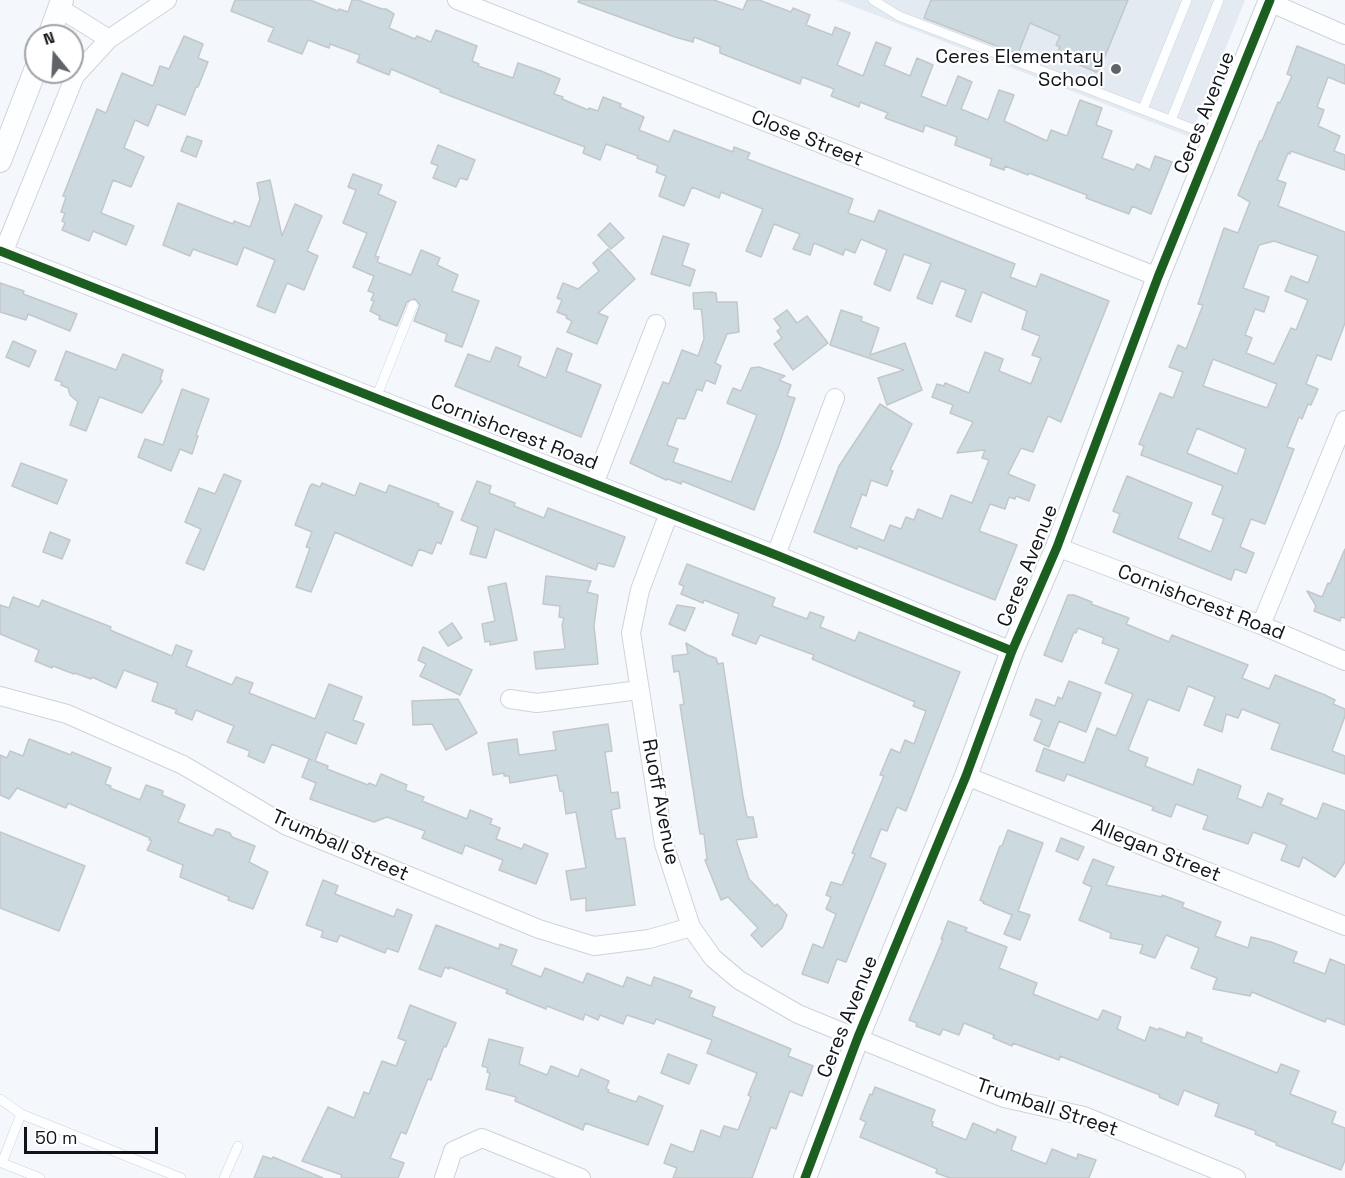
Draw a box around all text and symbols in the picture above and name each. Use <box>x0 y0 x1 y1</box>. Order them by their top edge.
north arrow <box>24 24 84 84</box>
text: N <box>41 27 57 50</box>
place label: Ceres Elementary School <box>935 46 1104 93</box>
street label: Ceres Avenue <box>1170 48 1240 178</box>
marker: Ceres Elementary School <box>1109 62 1123 76</box>
street label: Close Street <box>747 106 867 172</box>
street label: Cornishcrest Road <box>427 390 601 476</box>
street label: Ceres Avenue <box>993 501 1063 631</box>
street label: Cornishcrest Road <box>1114 560 1288 646</box>
street label: Ruoff Avenue <box>636 737 684 867</box>
street label: Trumball Street <box>268 805 412 887</box>
street label: Allegan Street <box>1088 814 1224 888</box>
street label: Ceres Avenue <box>813 952 883 1082</box>
street label: Trumball Street <box>973 1074 1121 1142</box>
scale bar <box>27 1115 160 1153</box>
text: 50 m <box>35 1126 77 1149</box>

